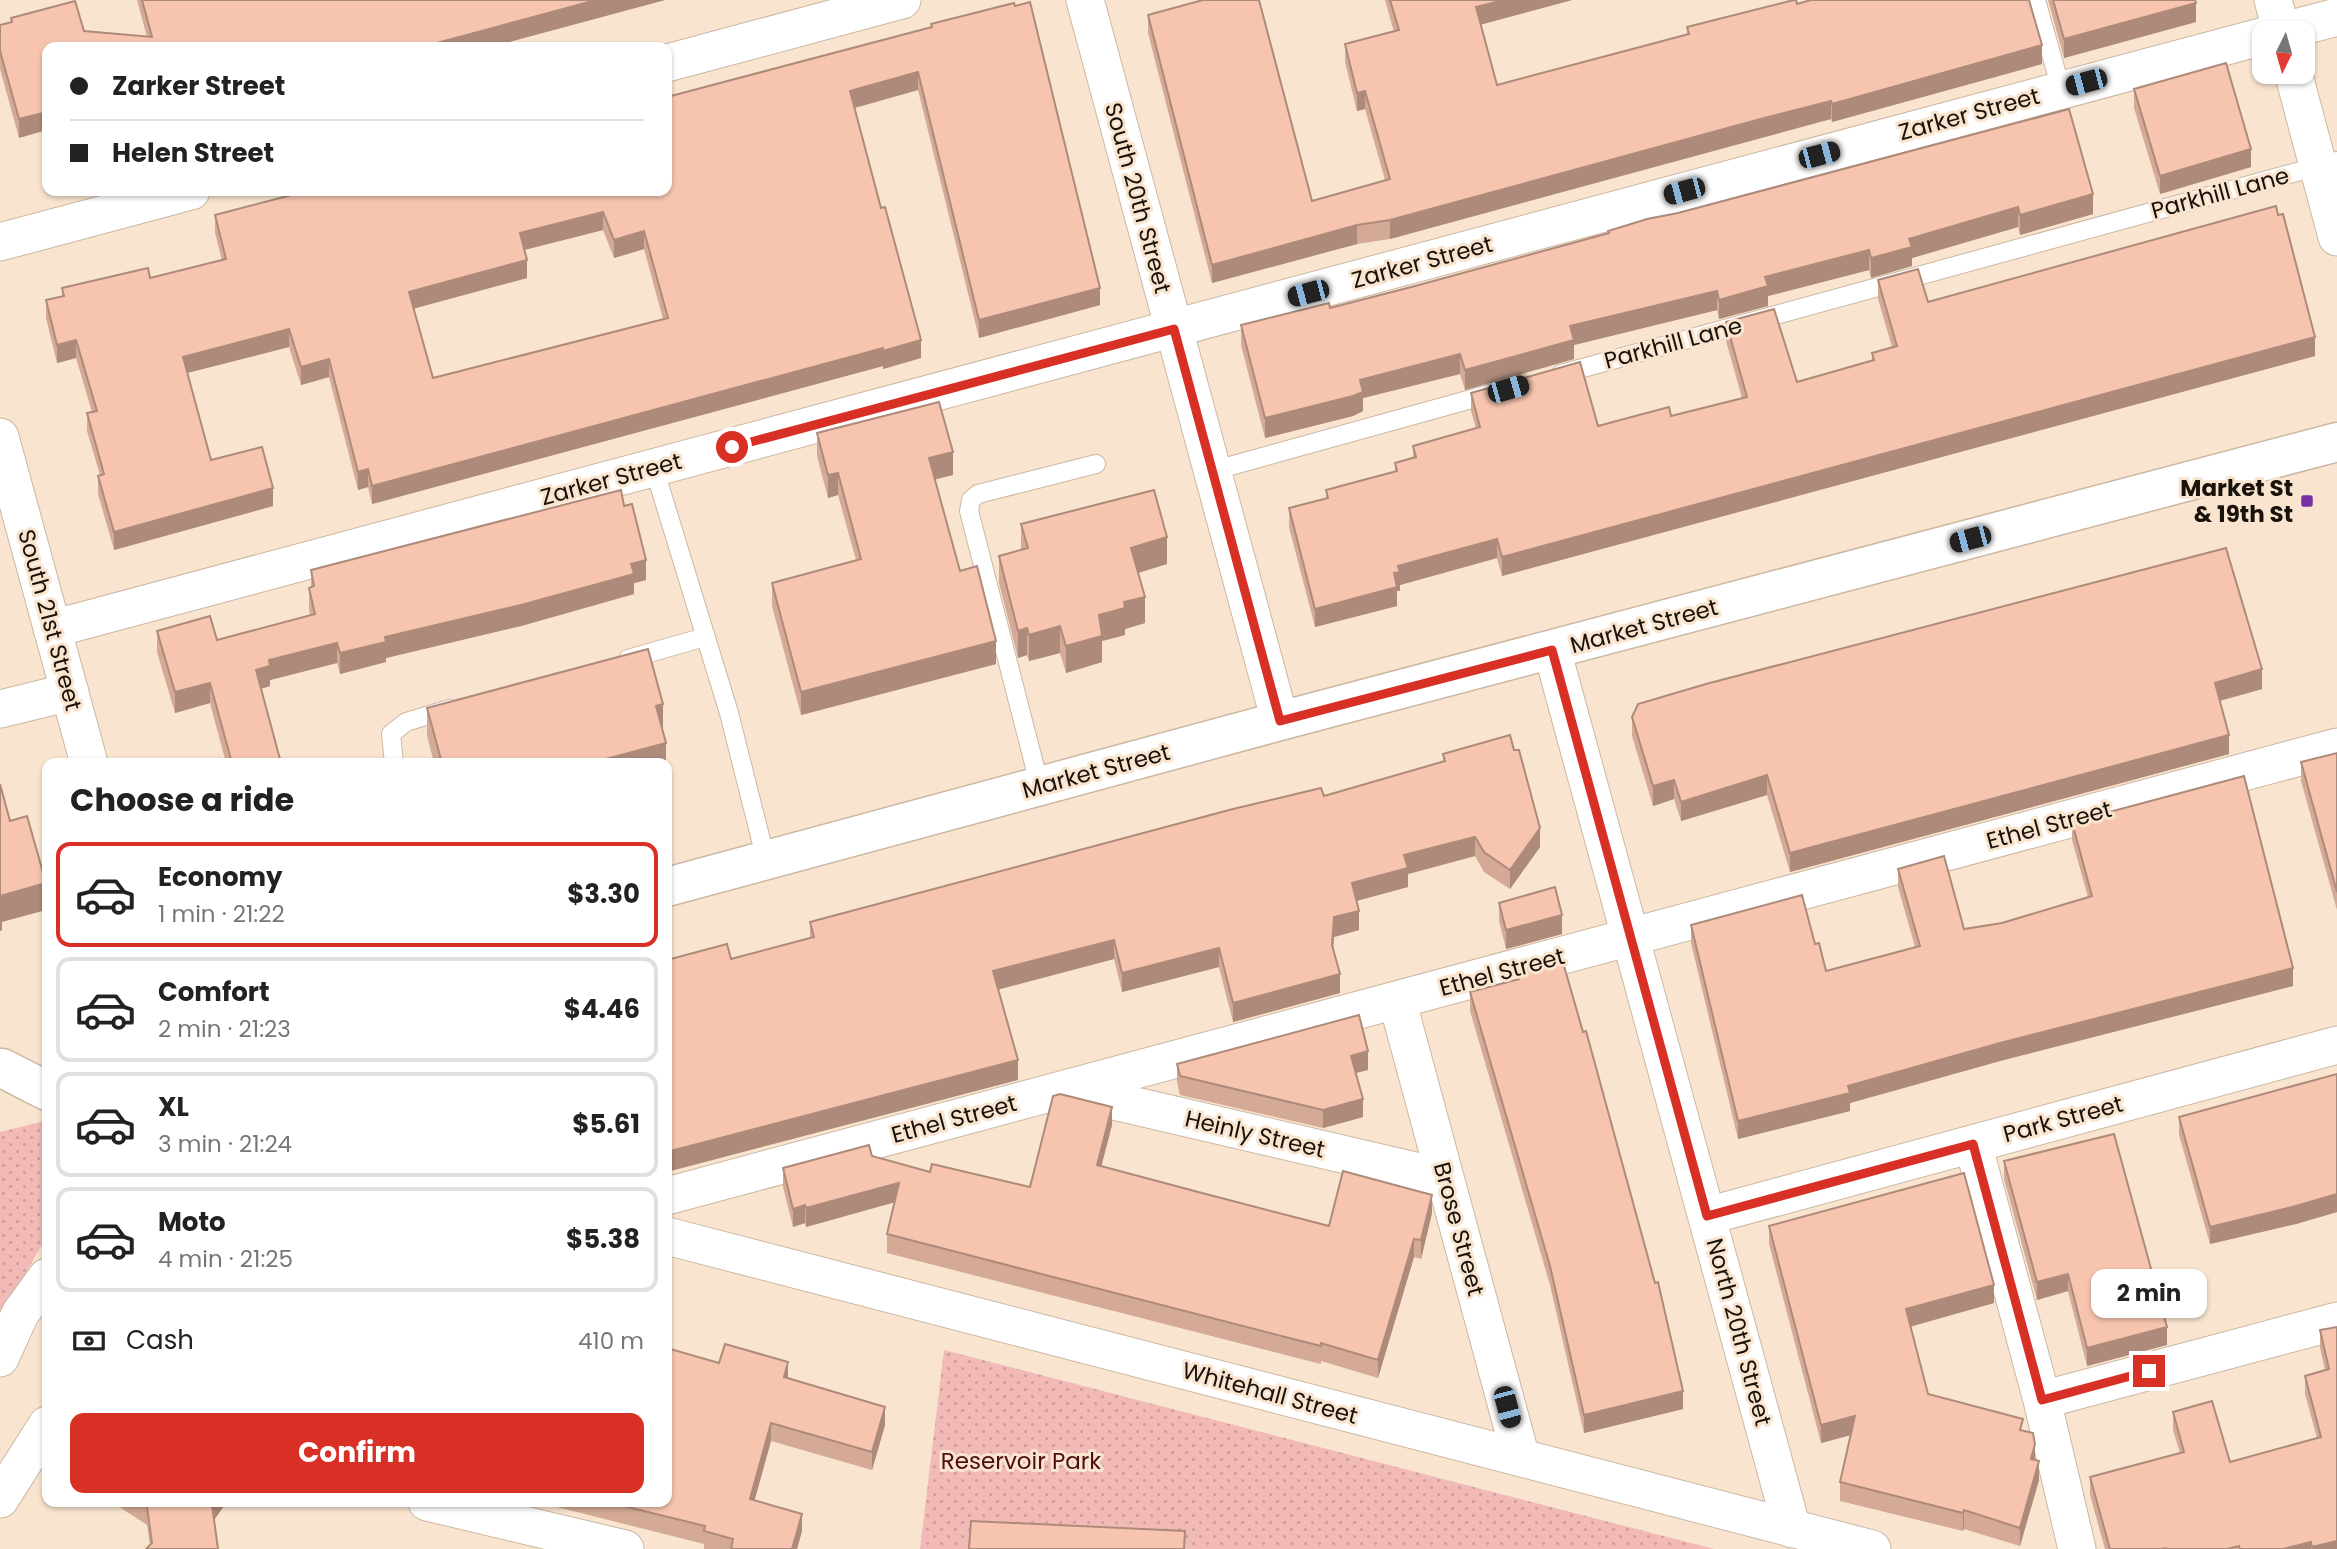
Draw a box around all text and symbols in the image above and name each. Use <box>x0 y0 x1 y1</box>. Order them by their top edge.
north arrow <box>2252 21 2315 84</box>
map controls <box>2252 21 2315 84</box>
car <box>2063 66 2110 98</box>
text: Zarker Street <box>112 68 285 104</box>
street label: Zarker Street <box>1895 80 2043 148</box>
street label: South 20th Street <box>1097 99 1179 297</box>
text: Helen Street <box>112 135 274 171</box>
car <box>1796 139 1843 171</box>
street label: Parkhill Lane <box>2147 159 2293 227</box>
car <box>1661 175 1708 207</box>
street label: Zarker Street <box>1348 228 1496 296</box>
car <box>1285 277 1332 309</box>
street label: Parkhill Lane <box>1600 309 1746 377</box>
car <box>1485 373 1532 405</box>
route start <box>716 431 748 463</box>
street label: Zarker Street <box>537 445 685 513</box>
place label: Market St & 19th St <box>2180 472 2293 530</box>
marker: Market St & 19th St <box>2299 493 2315 509</box>
car <box>1947 523 1994 555</box>
street label: South 21st Street <box>10 526 90 714</box>
street label: Market Street <box>1566 591 1722 661</box>
street label: Market Street <box>1018 736 1174 806</box>
text: Choose a ride <box>70 777 294 822</box>
street label: Ethel Street <box>1983 793 2115 857</box>
text: Economy <box>158 859 282 895</box>
icon: car <box>74 863 137 926</box>
text: $3.30 <box>567 876 640 912</box>
text: 1 min · 21:22 <box>158 898 285 930</box>
street label: Ethel Street <box>1436 940 1568 1004</box>
text: Comfort <box>158 974 270 1010</box>
icon: car <box>74 978 137 1041</box>
text: $4.46 <box>564 991 640 1027</box>
text: 2 min · 21:23 <box>158 1013 291 1045</box>
street label: Ethel Street <box>888 1087 1020 1151</box>
street label: Park Street <box>2000 1088 2126 1150</box>
text: XL <box>158 1089 189 1125</box>
icon: car <box>74 1093 137 1156</box>
street label: Heinly Street <box>1182 1102 1328 1166</box>
text: $5.61 <box>572 1106 640 1142</box>
text: 3 min · 21:24 <box>158 1128 292 1160</box>
street label: Brose Street <box>1426 1159 1492 1299</box>
text: Moto <box>158 1204 226 1240</box>
icon: car <box>74 1208 137 1271</box>
text: $5.38 <box>566 1221 640 1257</box>
street label: North 20th Street <box>1699 1235 1779 1429</box>
text: 4 min · 21:25 <box>158 1243 293 1275</box>
callout: 2 min <box>2091 1270 2207 1318</box>
text: 2 min <box>2117 1277 2181 1309</box>
icon: cash <box>70 1322 108 1360</box>
text: Cash <box>126 1322 194 1358</box>
text: 410 m <box>578 1325 644 1357</box>
street label: Whitehall Street <box>1179 1354 1361 1432</box>
route end <box>2133 1355 2165 1387</box>
car <box>1492 1384 1523 1430</box>
button: Confirm <box>70 1413 644 1493</box>
park label: Reservoir Park <box>941 1445 1101 1477</box>

